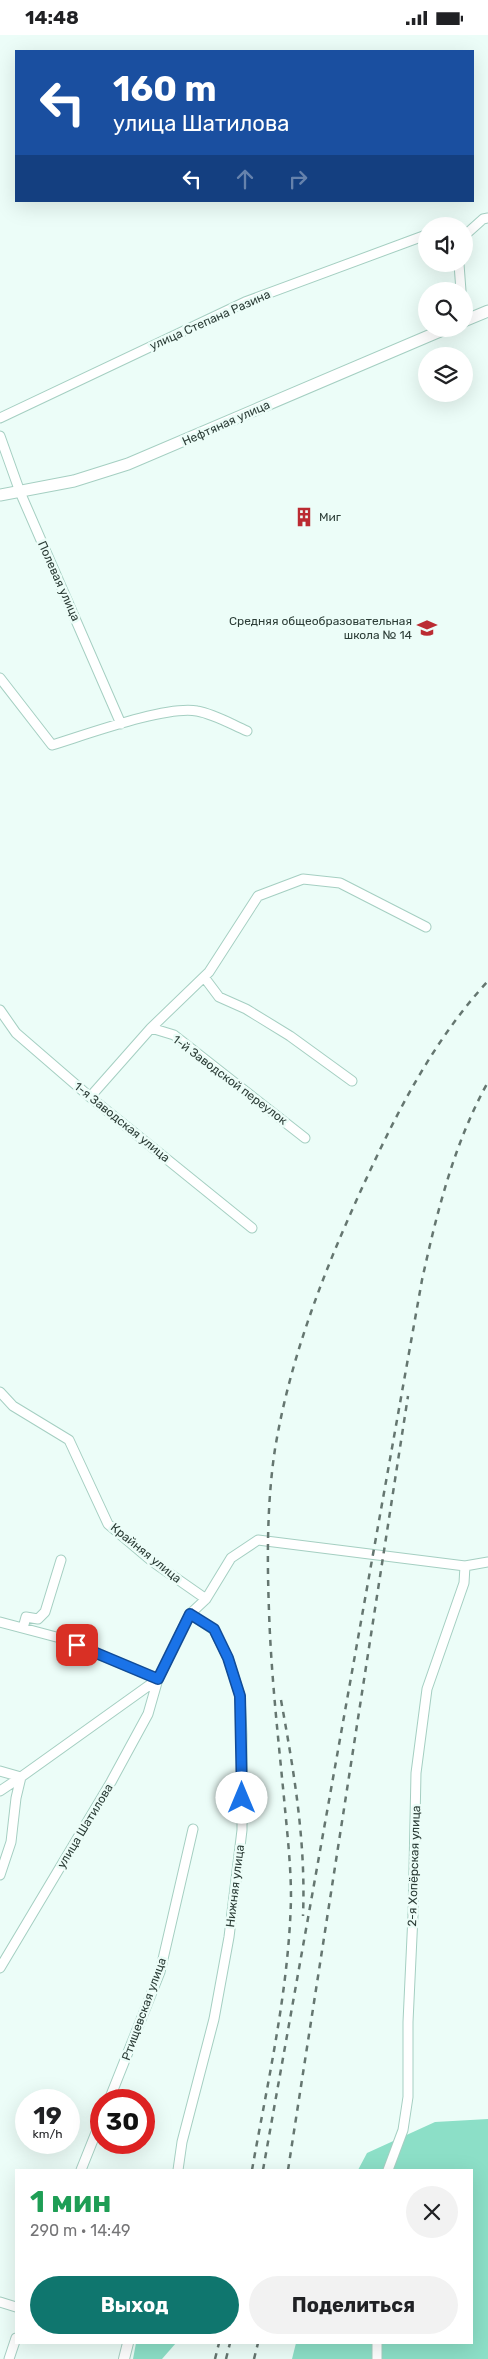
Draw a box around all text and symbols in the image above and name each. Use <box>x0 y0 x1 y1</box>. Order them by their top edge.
text: 14:48 <box>25 6 79 29</box>
text: 160 m <box>113 68 217 110</box>
icon: left <box>30 70 95 135</box>
text: улица Шатилова <box>113 110 289 137</box>
icon: left <box>178 165 206 193</box>
icon: ahead <box>231 165 259 193</box>
icon: right <box>284 165 312 193</box>
map controls <box>418 217 473 402</box>
button: sound <box>418 217 473 272</box>
button: search <box>418 282 473 337</box>
street label: улица Степана Разина <box>147 287 273 353</box>
button: layers <box>418 347 473 402</box>
street label: Нефтяная улица <box>180 397 272 449</box>
building icon: Миг <box>293 506 315 528</box>
place label: Миг <box>319 510 342 524</box>
street label: Полевая улица <box>35 539 83 623</box>
place label: Средняя общеобразовательная школа № 14 <box>229 614 413 642</box>
school or university icon: Средняя общеобразовательная школа № 14 <box>416 617 438 639</box>
street label: 1-й Заводской переулок <box>170 1032 291 1128</box>
street label: 1-я Заводская улица <box>71 1079 173 1165</box>
street label: Крайняя улица <box>108 1520 184 1586</box>
pin <box>56 1624 98 1666</box>
icon: arrive <box>63 1631 91 1659</box>
position arrow <box>215 1771 267 1823</box>
street label: улица Шатилова <box>54 1781 116 1871</box>
street label: 2-я Хопёрская улица <box>405 1805 423 1927</box>
street label: Нижняя улица <box>223 1844 247 1928</box>
street label: Ртищевская улица <box>119 1956 169 2062</box>
speed limit sign: 30 <box>90 2089 155 2154</box>
text: 19 <box>33 2101 62 2130</box>
text: km/h <box>33 2127 62 2141</box>
text: 1 мин <box>30 2184 111 2220</box>
button: close <box>406 2186 458 2238</box>
text: 290 m · 14:49 <box>30 2221 130 2240</box>
button: Выход <box>30 2276 239 2334</box>
button: Поделиться <box>249 2276 458 2334</box>

